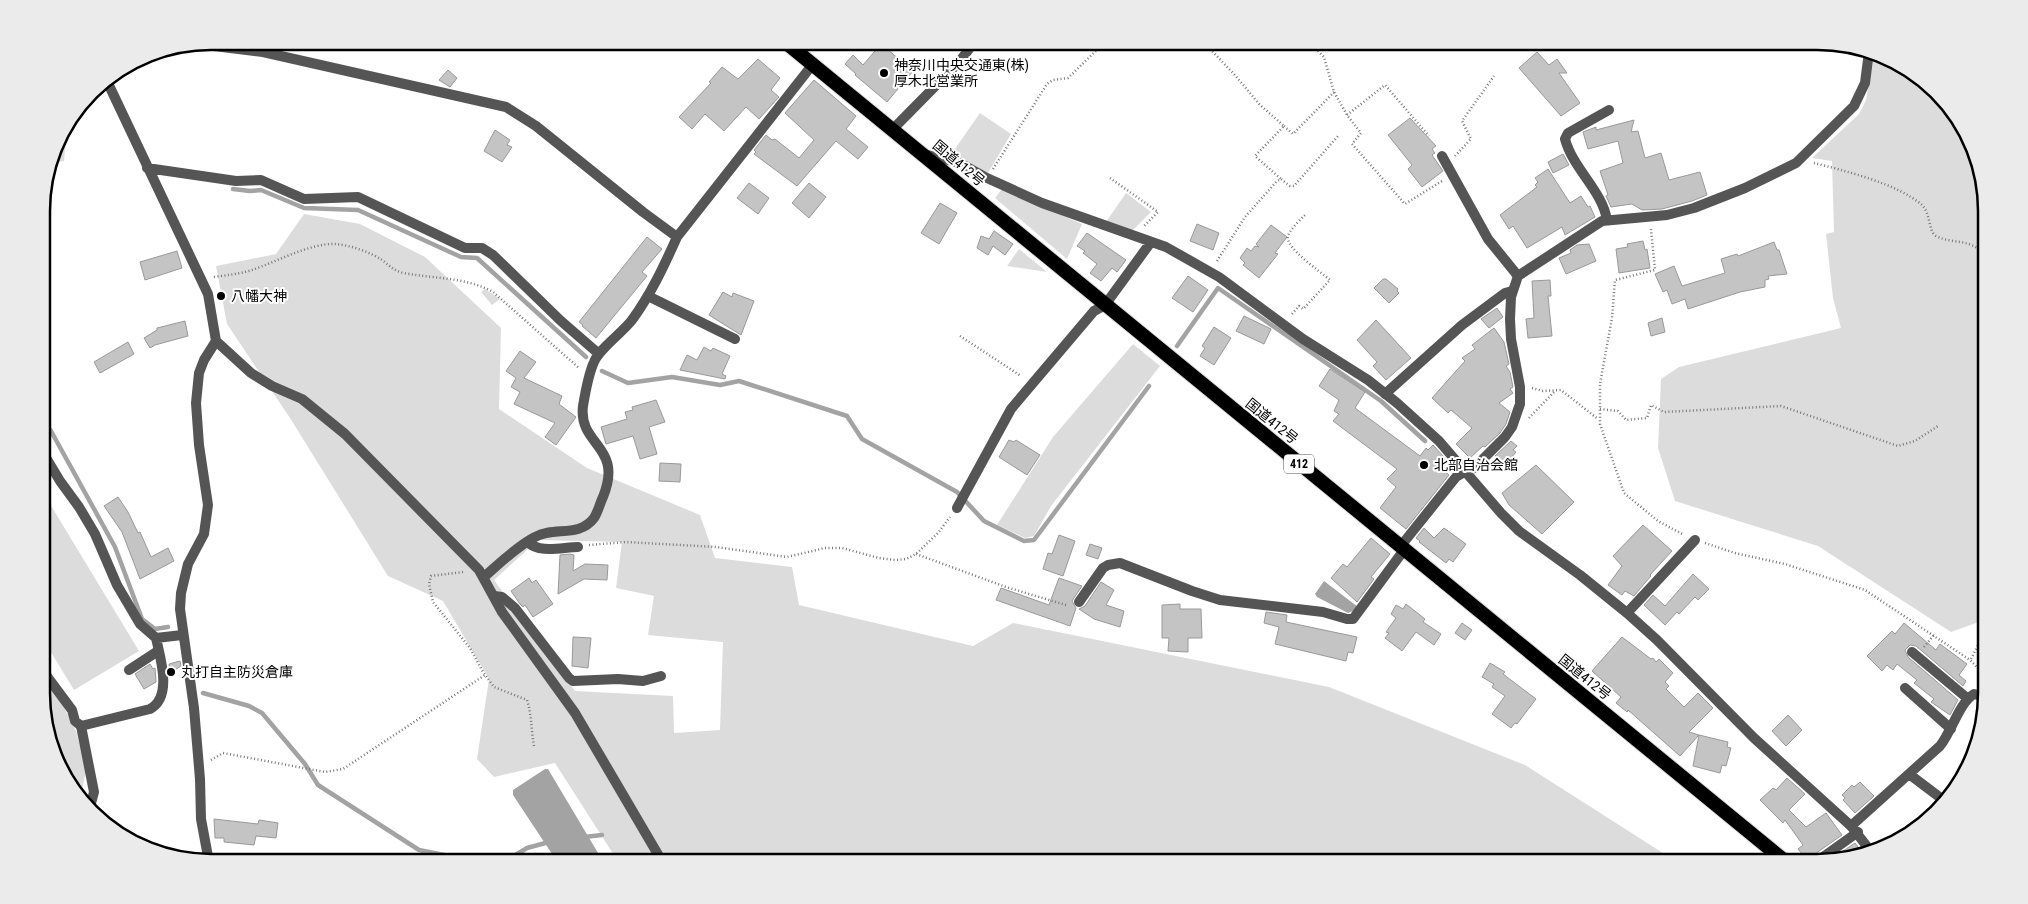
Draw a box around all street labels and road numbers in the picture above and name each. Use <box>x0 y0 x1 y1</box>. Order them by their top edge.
street label: 国道412号 <box>930 137 988 189</box>
street label: 国道412号 <box>1243 395 1301 447</box>
road number: 412 <box>1284 454 1314 474</box>
street label: 国道412号 <box>1556 651 1614 703</box>

